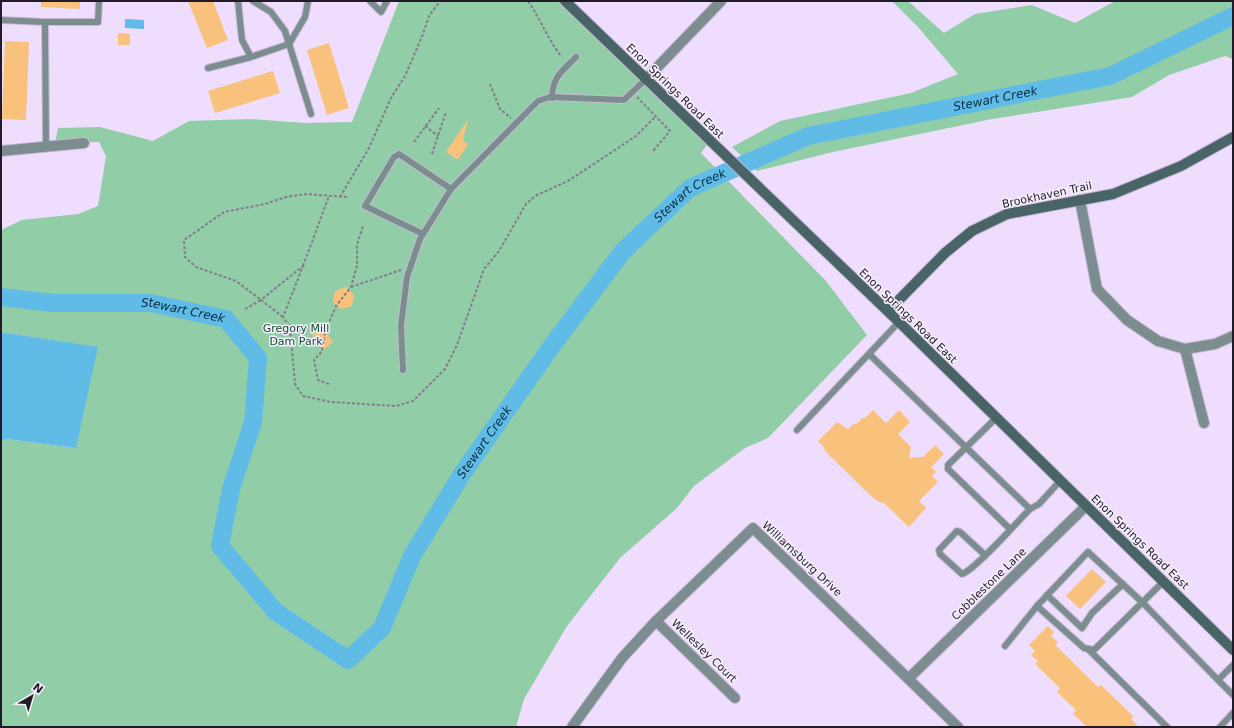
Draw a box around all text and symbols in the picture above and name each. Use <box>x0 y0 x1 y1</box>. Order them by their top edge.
street label: Enon Springs Road East <box>623 41 727 142</box>
water label: Stewart Creek <box>952 83 1040 114</box>
water label: Stewart Creek <box>651 166 729 225</box>
street label: Brookhaven Trail <box>1001 179 1093 211</box>
street label: Enon Springs Road East <box>856 266 960 367</box>
water label: Stewart Creek <box>141 296 227 326</box>
park label: Gregory Mill Dam Park <box>263 322 329 348</box>
water label: Stewart Creek <box>454 402 515 481</box>
street label: Enon Springs Road East <box>1088 492 1192 593</box>
street label: Williamsburg Drive <box>759 519 845 599</box>
street label: Cobblestone Lane <box>949 545 1029 623</box>
street label: Wellesley Court <box>669 617 740 686</box>
north arrow <box>12 676 52 716</box>
text: N <box>30 681 45 696</box>

